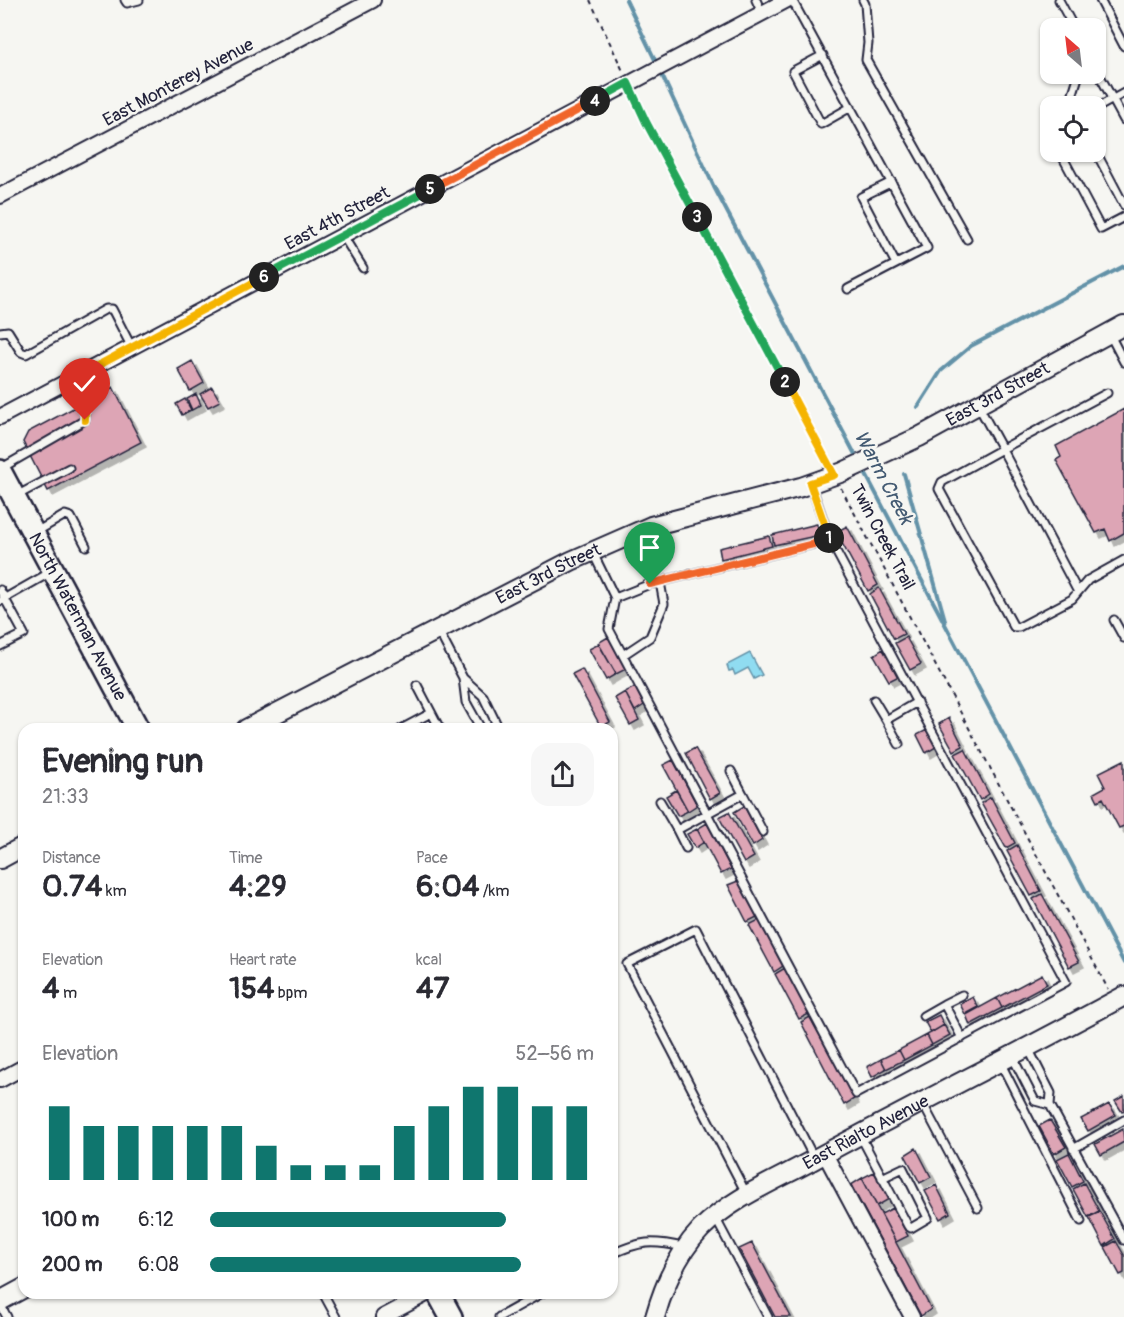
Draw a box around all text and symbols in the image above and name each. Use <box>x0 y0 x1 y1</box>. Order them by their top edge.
north arrow <box>1040 18 1106 84</box>
map controls <box>1040 18 1106 162</box>
street label: East Monterey Avenue <box>99 33 258 132</box>
pin: 4 <box>580 86 610 116</box>
text: 4 <box>590 91 600 111</box>
button: locate <box>1040 96 1106 162</box>
pin: 5 <box>415 174 445 204</box>
text: 5 <box>426 179 434 199</box>
street label: East 4th Street <box>281 181 394 256</box>
pin: 3 <box>682 202 712 232</box>
text: 3 <box>693 207 701 227</box>
pin: 6 <box>249 262 279 292</box>
text: 6 <box>259 267 269 287</box>
street label: East 3rd Street <box>942 357 1054 432</box>
pin <box>59 358 110 420</box>
icon: check <box>68 367 101 400</box>
pin: 2 <box>770 367 800 397</box>
text: 2 <box>781 372 789 392</box>
water label: Warm Creek <box>848 426 919 530</box>
street label: Twin Creek Trail <box>845 480 920 594</box>
pin <box>624 522 675 584</box>
pin: 1 <box>814 523 844 553</box>
text: 1 <box>826 528 832 548</box>
street label: North Waterman Avenue <box>23 529 132 705</box>
icon: arrive <box>633 531 666 564</box>
street label: East 3rd Street <box>492 538 605 610</box>
text: Evening run <box>42 741 203 782</box>
button: share <box>531 743 594 806</box>
text: 21:33 <box>42 784 89 809</box>
text: Distance <box>42 848 101 868</box>
text: Time <box>229 848 262 868</box>
text: Pace <box>416 848 448 868</box>
text: 0.74 <box>42 868 102 905</box>
text: 4:29 <box>229 868 287 905</box>
text: 6:04 <box>416 868 479 905</box>
text: km <box>102 881 127 901</box>
text: /km <box>479 881 509 901</box>
text: Elevation <box>42 950 103 970</box>
text: Heart rate <box>229 950 296 970</box>
text: kcal <box>416 950 442 970</box>
text: 4 <box>42 970 59 1007</box>
text: 154 <box>229 970 274 1007</box>
text: 47 <box>416 970 449 1007</box>
text: m <box>59 983 77 1003</box>
text: bpm <box>274 983 307 1003</box>
text: Elevation <box>42 1041 118 1066</box>
text: 52–56 m <box>516 1041 594 1066</box>
street label: East Rialto Avenue <box>799 1090 933 1175</box>
text: 100 m <box>42 1207 99 1232</box>
text: 6:12 <box>138 1207 174 1232</box>
text: 200 m <box>42 1252 103 1277</box>
text: 6:08 <box>138 1252 179 1277</box>

